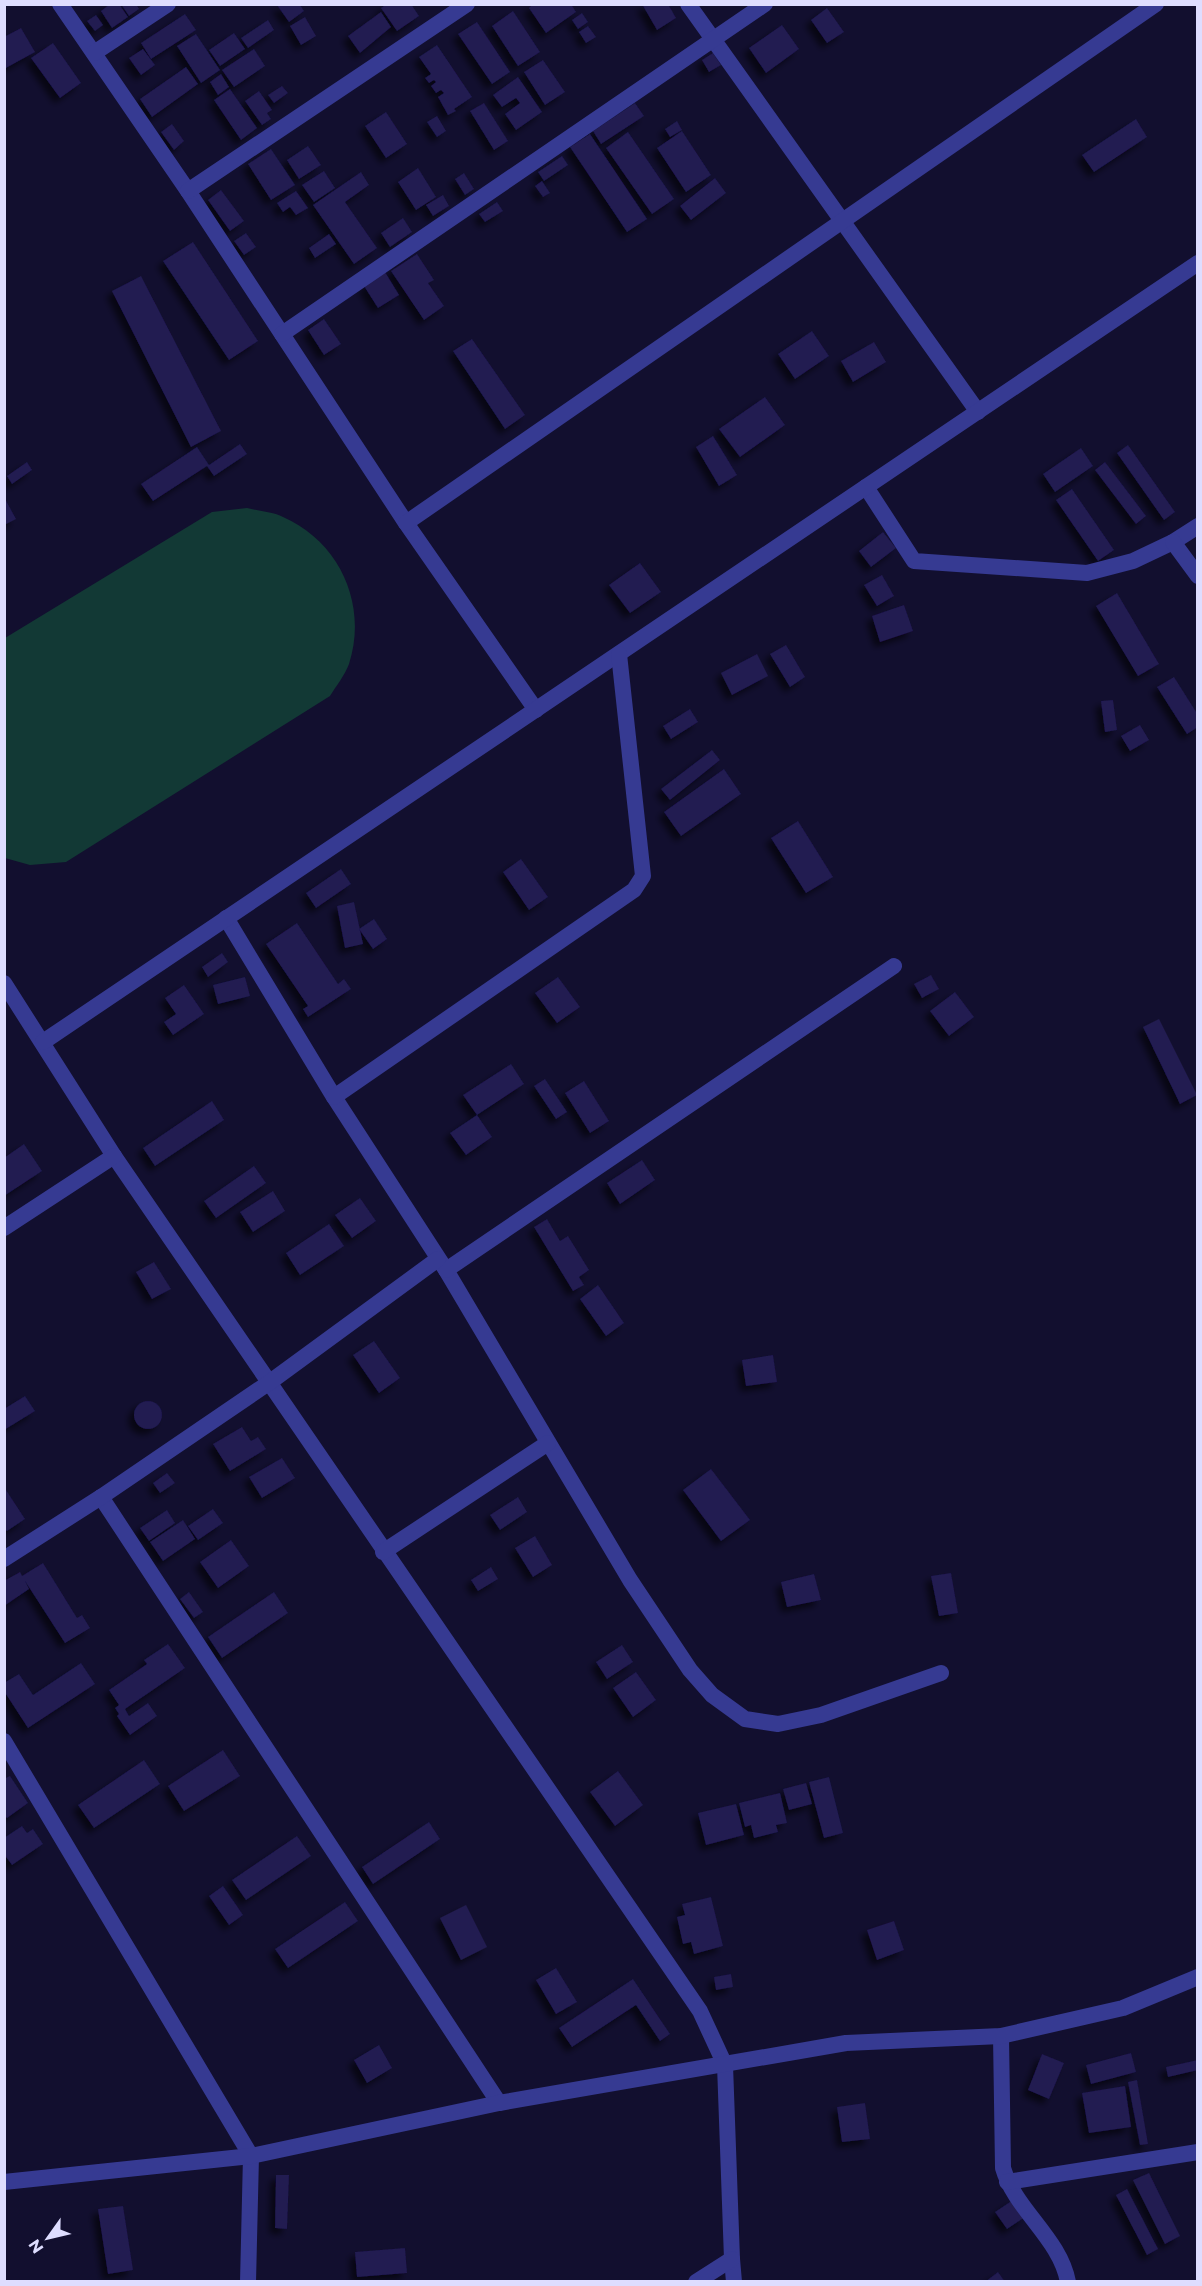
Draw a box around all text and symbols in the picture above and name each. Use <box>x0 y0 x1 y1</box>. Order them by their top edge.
north arrow <box>18 2208 78 2268</box>
text: N <box>24 2235 47 2257</box>

